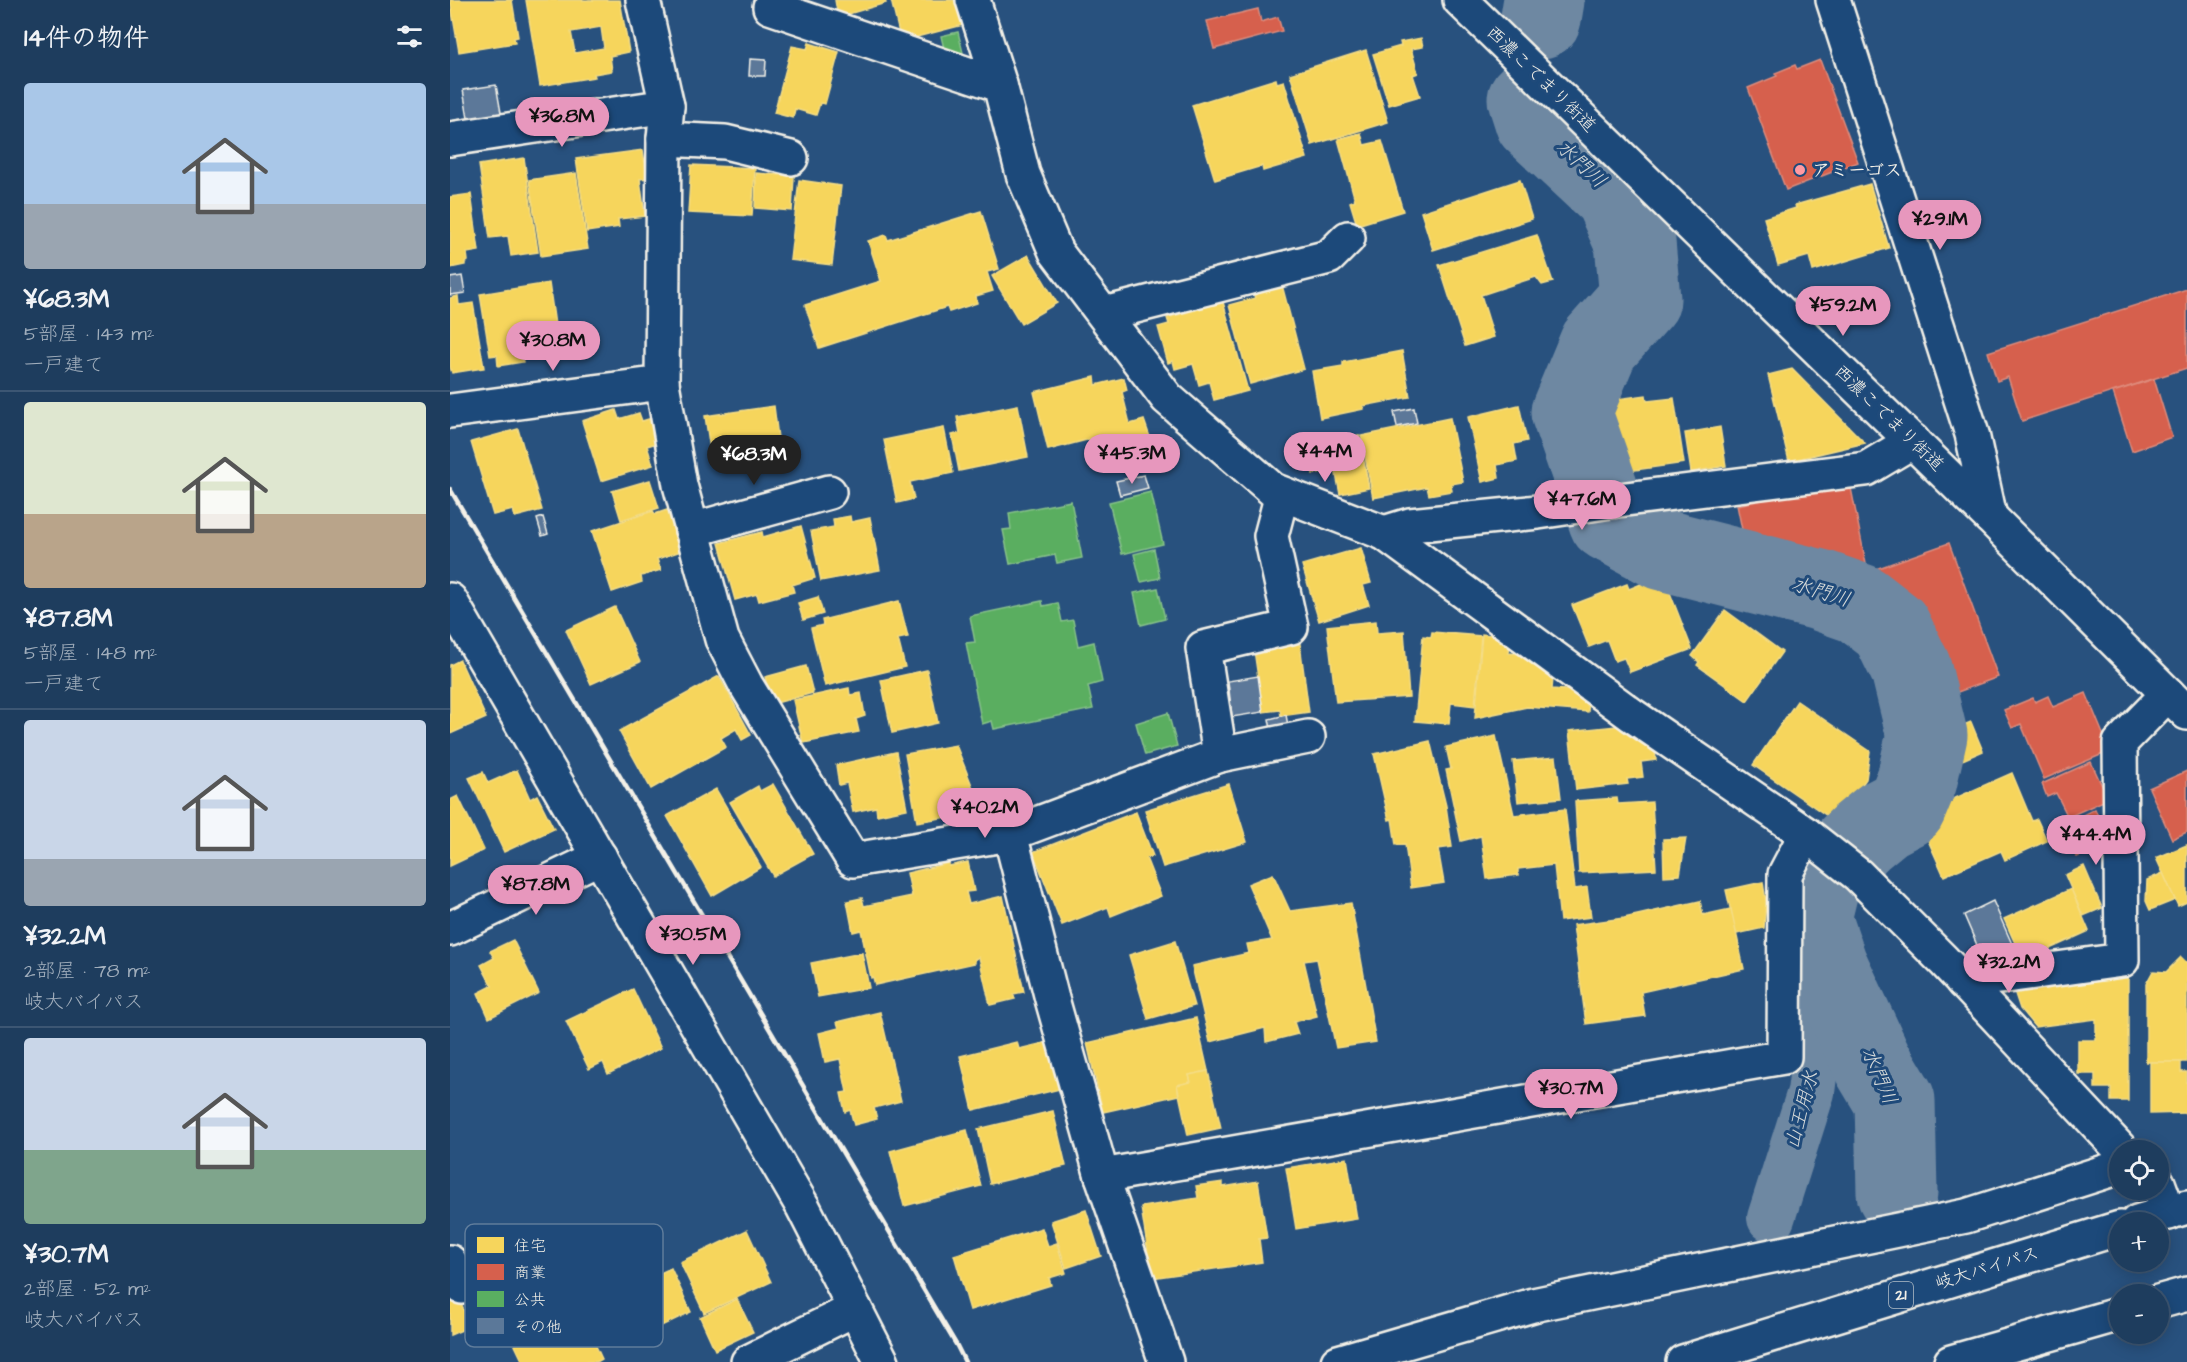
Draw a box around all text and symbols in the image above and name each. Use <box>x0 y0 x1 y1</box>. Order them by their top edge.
text: 14件の物件 <box>24 20 149 56</box>
icon: filters <box>393 20 426 53</box>
street label: 西濃こでまり街道 <box>1481 20 1601 138</box>
pin: ¥36.8M <box>513 97 611 148</box>
text: ¥36.8M <box>529 102 595 130</box>
icon: home <box>171 122 279 230</box>
water label: 水門川 <box>1550 133 1612 195</box>
place label: アミーゴス <box>1812 158 1902 183</box>
marker: アミーゴス <box>1793 163 1807 177</box>
pin: ¥29.1M <box>1891 200 1989 251</box>
text: ¥29.1M <box>1912 205 1968 233</box>
text: ¥68.3M <box>24 281 109 317</box>
pin: ¥59.2M <box>1794 286 1892 337</box>
text: ¥59.2M <box>1809 291 1877 319</box>
text: 5部屋 · 143 m² <box>24 320 154 348</box>
pin: ¥30.8M <box>504 321 602 372</box>
text: ¥30.8M <box>520 326 586 354</box>
text: 一戸建て <box>24 351 104 379</box>
street label: 西濃こでまり街道 <box>1829 359 1949 477</box>
pin: ¥44M <box>1289 432 1361 483</box>
pin: ¥45.3M <box>1083 434 1181 485</box>
pin: ¥68.3M <box>705 435 803 486</box>
text: ¥44M <box>1298 437 1352 465</box>
text: ¥45.3M <box>1098 439 1166 467</box>
text: ¥68.3M <box>721 440 787 468</box>
icon: home <box>171 441 279 549</box>
pin: ¥47.6M <box>1533 480 1631 531</box>
text: ¥47.6M <box>1548 485 1616 513</box>
water label: 水門川 <box>1788 570 1854 614</box>
text: ¥87.8M <box>24 600 113 636</box>
text: 5部屋 · 148 m² <box>24 639 157 667</box>
text: 一戸建て <box>24 670 104 698</box>
icon: home <box>171 759 279 867</box>
pin: ¥40.2M <box>936 788 1034 839</box>
text: ¥40.2M <box>951 793 1019 821</box>
pin: ¥44.4M <box>2047 815 2145 866</box>
text: ¥44.4M <box>2061 820 2131 848</box>
pin: ¥87.8M <box>487 865 585 916</box>
text: ¥87.8M <box>502 870 570 898</box>
pin: ¥30.5M <box>644 915 742 966</box>
text: ¥32.2M <box>24 918 106 954</box>
text: ¥30.5M <box>660 920 727 948</box>
pin: ¥32.2M <box>1960 943 2058 994</box>
text: ¥32.2M <box>1977 948 2041 976</box>
text: 2部屋 · 78 m² <box>24 957 151 985</box>
text: 岐大バイパス <box>24 988 144 1016</box>
water label: 水門川 <box>1854 1043 1904 1109</box>
water label: 山王用水 <box>1778 1068 1826 1152</box>
pin: ¥30.7M <box>1522 1069 1620 1120</box>
text: ¥30.7M <box>1538 1074 1604 1102</box>
icon: home <box>171 1077 279 1185</box>
map controls <box>2109 1140 2169 1344</box>
button: locate <box>2109 1140 2169 1200</box>
button: + <box>2109 1212 2169 1272</box>
legend <box>465 1224 663 1347</box>
text: 住宅 <box>514 1235 546 1257</box>
text: ¥30.7M <box>24 1236 109 1272</box>
street label: 岐大バイパス <box>1932 1240 2042 1296</box>
text: 商業 <box>514 1262 546 1284</box>
text: 2部屋 · 52 m² <box>24 1275 151 1303</box>
road number: 21 <box>1889 1282 1913 1308</box>
button: − <box>2109 1284 2169 1344</box>
text: 公共 <box>514 1289 546 1311</box>
text: 岐大バイパス <box>24 1306 144 1334</box>
text: その他 <box>514 1316 562 1338</box>

